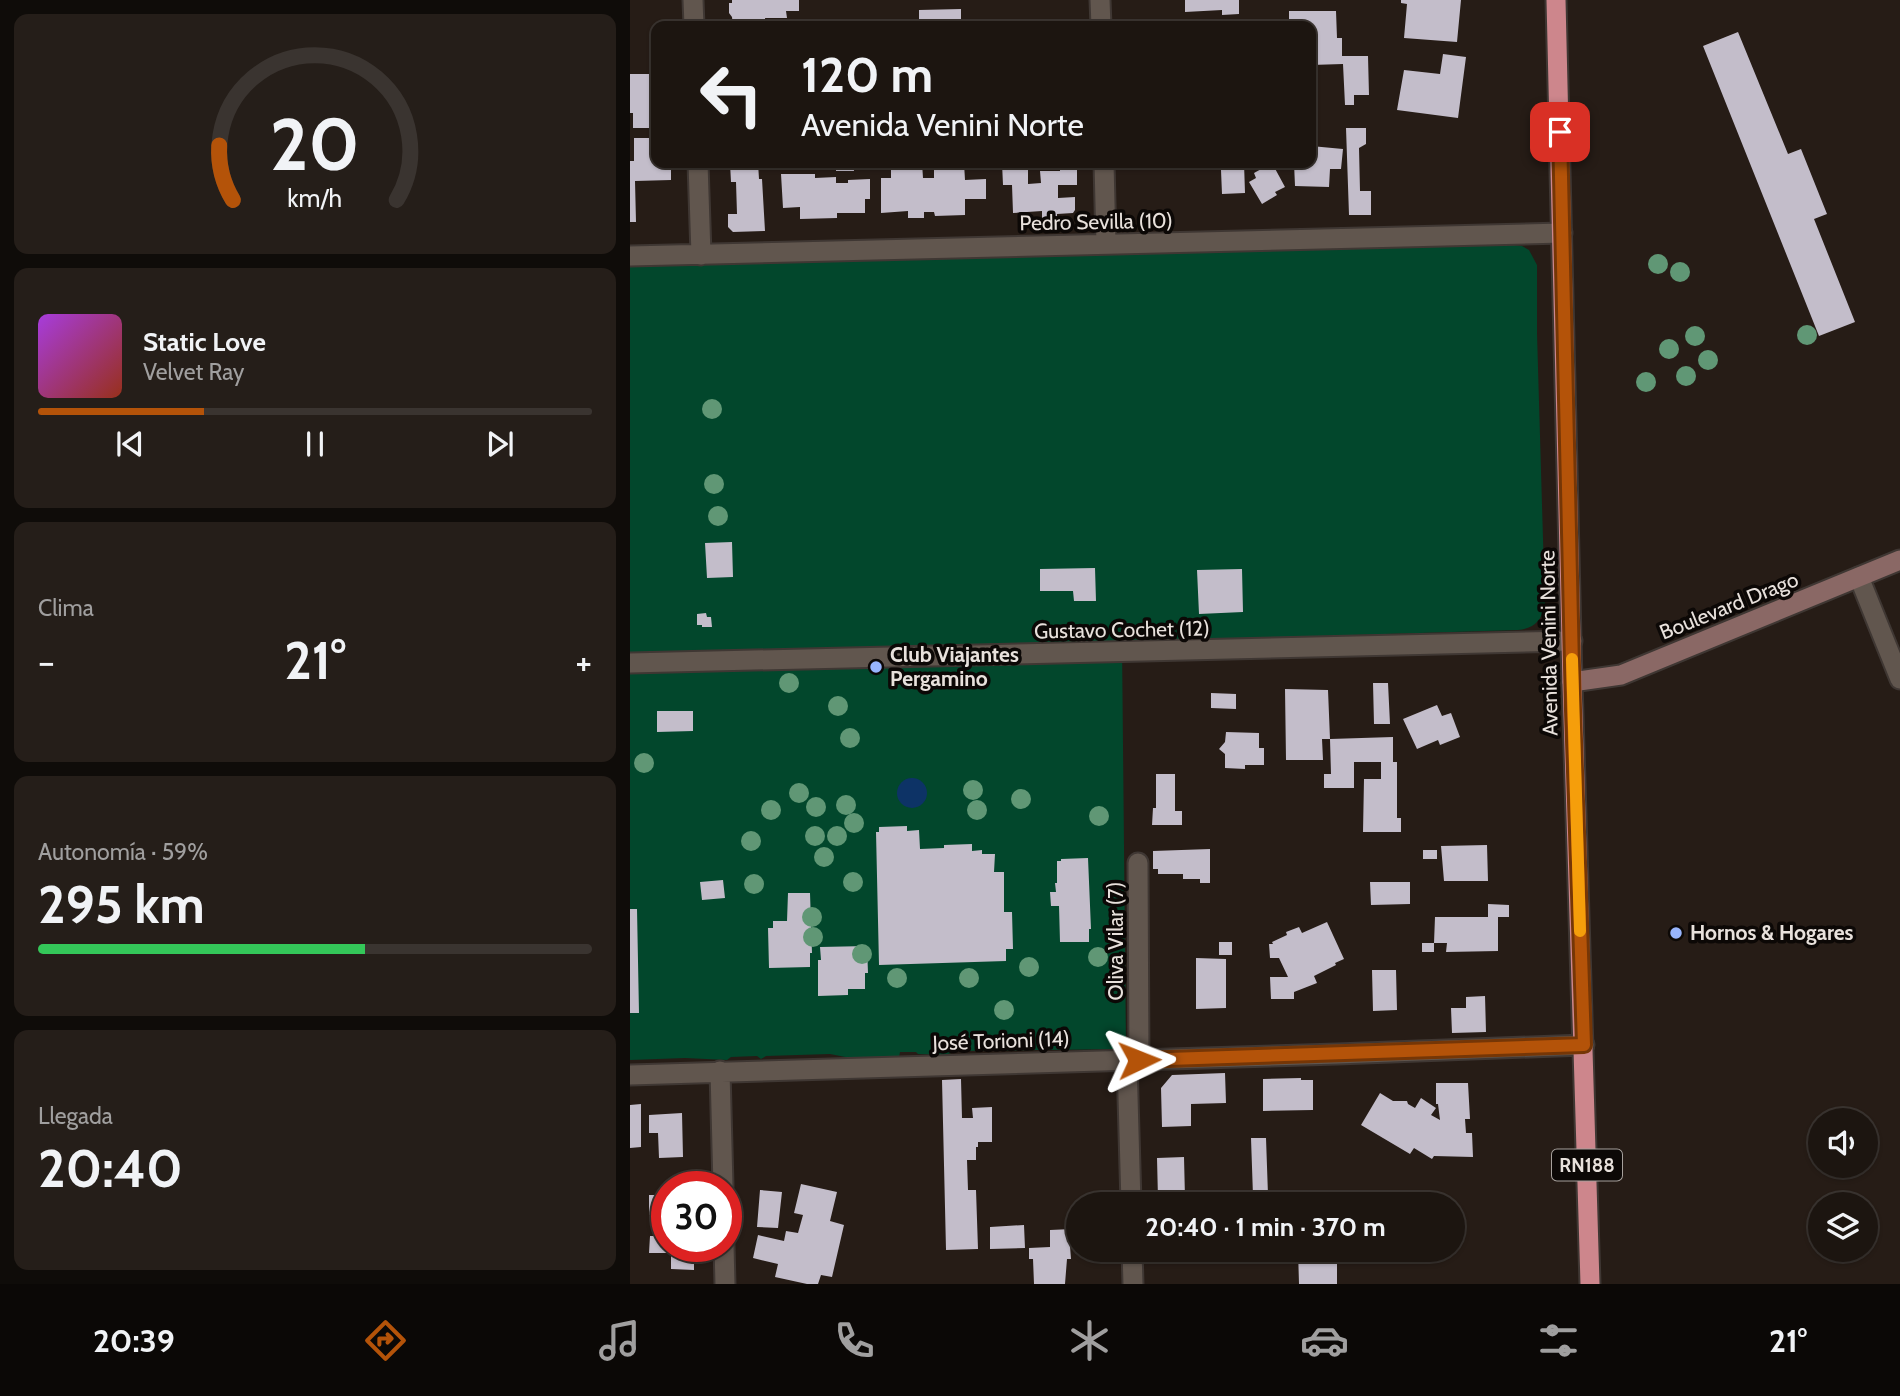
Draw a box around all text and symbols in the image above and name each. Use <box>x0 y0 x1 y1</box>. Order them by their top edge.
text: 120 m <box>801 45 933 104</box>
icon: left <box>686 49 777 140</box>
text: 20 <box>270 100 360 188</box>
pin <box>1530 102 1590 162</box>
text: Avenida Venini Norte <box>801 105 1084 144</box>
icon: arrive <box>1541 113 1579 151</box>
text: km/h <box>288 183 342 213</box>
street label: Pedro Sevilla (10) <box>1019 208 1173 235</box>
text: Static Love <box>143 326 266 358</box>
text: Velvet Ray <box>143 358 244 386</box>
icon: previous <box>111 425 149 463</box>
icon: pause <box>296 425 334 463</box>
icon: next <box>481 425 519 463</box>
street label: Avenida Venini Norte <box>1534 550 1563 736</box>
street label: Boulevard Drago <box>1656 566 1802 645</box>
text: Clima <box>38 594 94 622</box>
street label: Gustavo Cochet (12) <box>1034 615 1210 644</box>
text: 21° <box>284 629 346 692</box>
text: − <box>38 638 55 685</box>
text: + <box>575 638 592 685</box>
place label: Club Viajantes Pergamino <box>890 642 1019 691</box>
marker: Club Viajantes Pergamino <box>868 659 884 675</box>
text: Autonomía · 59% <box>38 838 208 866</box>
text: 295 km <box>38 873 205 936</box>
street label: Oliva Vilar (7) <box>1103 882 1128 1000</box>
place label: Hornos & Hogares <box>1690 920 1854 945</box>
marker: Hornos & Hogares <box>1668 925 1684 941</box>
position arrow <box>1102 1023 1176 1097</box>
street label: José Torioni (14) <box>931 1026 1070 1055</box>
text: Llegada <box>38 1102 113 1130</box>
map controls <box>1808 1108 1878 1262</box>
button: sound <box>1808 1108 1878 1178</box>
text: 20:40 <box>38 1137 183 1200</box>
road number: RN188 <box>1552 1149 1622 1180</box>
speed limit sign: 30 <box>651 1171 742 1262</box>
button: layers <box>1808 1192 1878 1262</box>
text: 20:40 · 1 min · 370 m <box>1145 1211 1386 1243</box>
icon: directions <box>361 1316 410 1365</box>
icon: music <box>595 1316 644 1365</box>
icon: phone <box>830 1316 879 1365</box>
icon: climate <box>1065 1316 1114 1365</box>
icon: car <box>1300 1316 1349 1365</box>
icon: filters <box>1534 1316 1583 1365</box>
text: 20:39 <box>93 1321 175 1360</box>
text: 21° <box>1769 1321 1807 1360</box>

